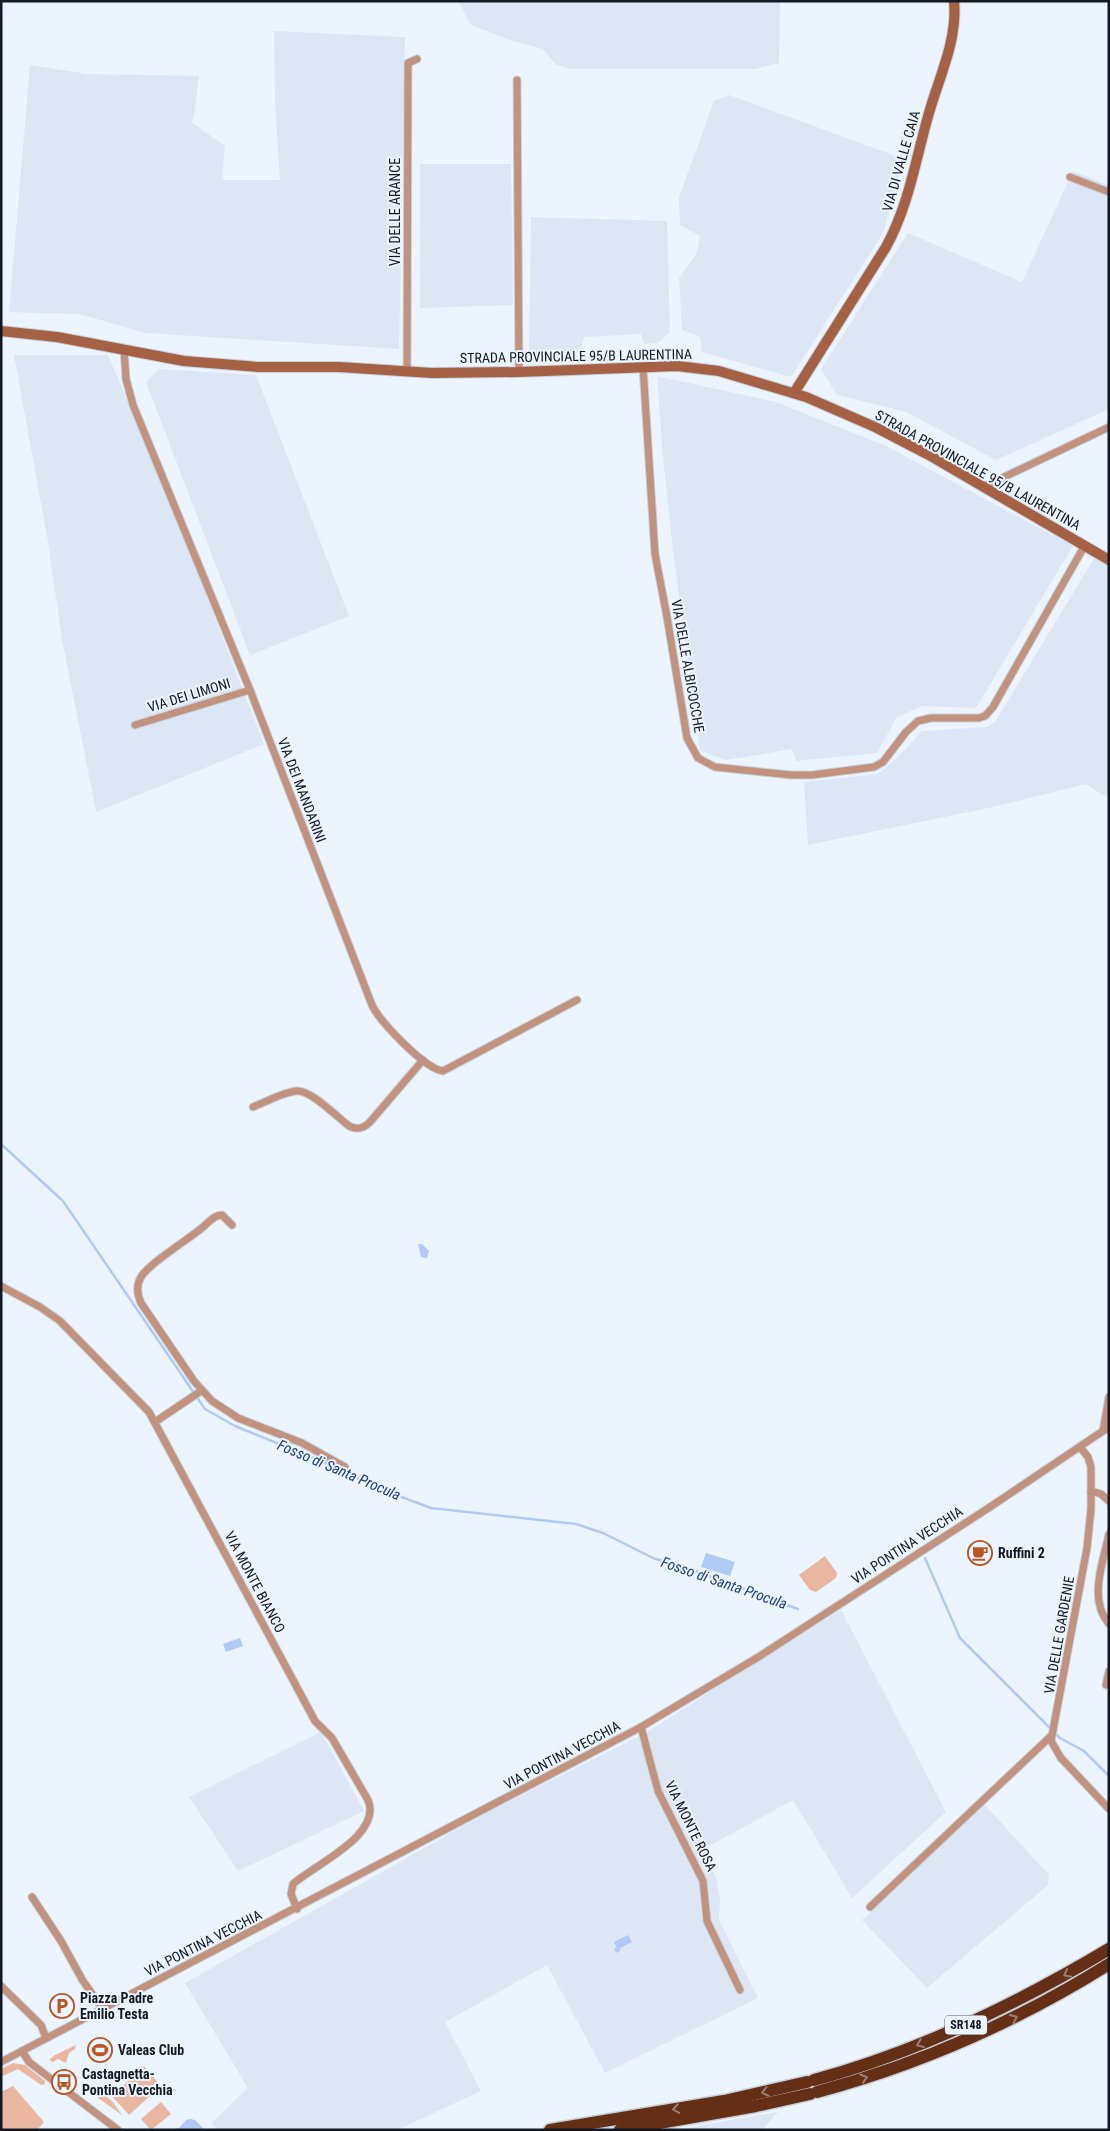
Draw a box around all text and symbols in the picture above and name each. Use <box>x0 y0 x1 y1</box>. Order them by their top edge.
street label: VIA DI VALLE CAIA <box>879 109 923 213</box>
street label: VIA DELLE ARANCE <box>387 158 403 266</box>
street label: STRADA PROVINCIALE 95/B LAURENTINA <box>460 346 692 366</box>
street label: STRADA PROVINCIALE 95/B LAURENTINA <box>873 407 1083 533</box>
street label: VIA DELLE ALBICOCCHE <box>668 598 708 734</box>
street label: VIA DEI LIMONI <box>146 675 232 715</box>
street label: VIA DEI MANDARINI <box>275 735 329 845</box>
water label: Fosso di Santa Procula <box>275 1436 403 1504</box>
street label: VIA PONTINA VECCHIA <box>848 1503 966 1587</box>
street label: VIA MONTE BIANCO <box>222 1529 288 1635</box>
cafe icon: Ruffini 2 <box>967 1540 993 1566</box>
place label: Ruffini 2 <box>998 1545 1045 1561</box>
water label: Fosso di Santa Procula <box>659 1553 789 1613</box>
street label: VIA DELLE GARDENIE <box>1041 1575 1077 1695</box>
street label: VIA PONTINA VECCHIA <box>501 1718 623 1792</box>
street label: VIA MONTE ROSA <box>662 1778 720 1874</box>
street label: VIA PONTINA VECCHIA <box>142 1907 264 1979</box>
one-way arrow <box>1063 1967 1072 1977</box>
place label: Piazza Padre Emilio Testa <box>80 1990 153 2022</box>
parking icon: Piazza Padre Emilio Testa <box>49 1993 75 2019</box>
one-way arrow <box>1009 2014 1018 2024</box>
road number: SR148 <box>945 2016 987 2034</box>
sports icon: Valeas Club <box>87 2037 113 2063</box>
one-way arrow <box>916 2038 925 2048</box>
place label: Valeas Club <box>118 2042 184 2058</box>
place label: Castagnetta- Pontina Vecchia <box>82 2066 173 2098</box>
bus stop icon: Castagnetta- Pontina Vecchia <box>51 2069 77 2095</box>
one-way arrow <box>859 2074 867 2084</box>
one-way arrow <box>761 2086 770 2097</box>
one-way arrow <box>671 2103 679 2114</box>

